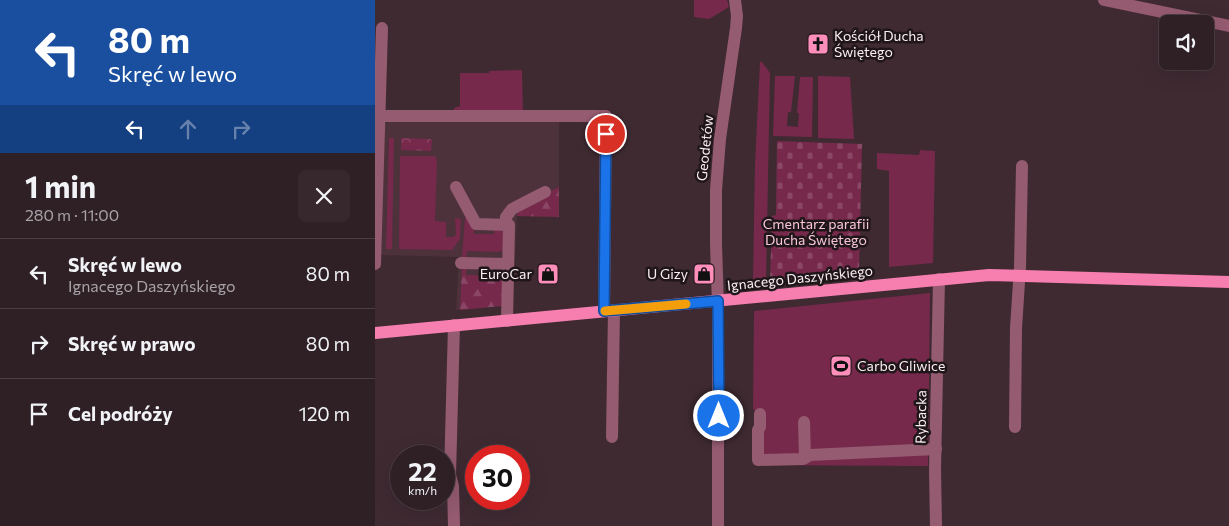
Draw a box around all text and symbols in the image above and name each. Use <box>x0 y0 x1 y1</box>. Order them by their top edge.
map controls <box>1159 15 1214 70</box>
button: sound <box>1159 15 1214 70</box>
text: 80 m <box>108 17 190 60</box>
icon: left <box>25 20 90 85</box>
place label: Kościół Ducha Świętego <box>834 27 924 60</box>
church icon: Kościół Ducha Świętego <box>806 32 830 56</box>
text: Skręć w lewo <box>108 60 237 87</box>
pin <box>585 113 627 155</box>
street label: Geodetów <box>693 114 716 182</box>
icon: left <box>121 115 149 143</box>
icon: ahead <box>174 115 202 143</box>
icon: right <box>227 115 255 143</box>
icon: arrive <box>592 120 620 148</box>
text: 1 min <box>25 167 96 204</box>
button: close <box>298 170 350 222</box>
text: 280 m · 11:00 <box>25 205 119 224</box>
park label: Cmentarz parafii Ducha Świętego <box>763 215 869 248</box>
text: Skręć w lewo <box>68 253 182 276</box>
icon: left <box>25 260 53 288</box>
street label: Ignacego Daszyńskiego <box>726 261 874 294</box>
text: 80 m <box>306 262 350 285</box>
shop icon: EuroCar <box>536 262 560 286</box>
shop icon: U Gizy <box>692 262 716 286</box>
place label: EuroCar <box>480 265 532 282</box>
place label: U Gizy <box>647 265 688 282</box>
text: Ignacego Daszyńskiego <box>68 276 236 295</box>
icon: right <box>25 330 53 358</box>
text: Skręć w prawo <box>68 332 196 355</box>
text: 80 m <box>306 332 350 355</box>
sports icon: Carbo Gliwice <box>829 354 853 378</box>
place label: Carbo Gliwice <box>857 357 945 374</box>
position arrow <box>692 389 744 441</box>
street label: Rybacka <box>912 390 929 444</box>
icon: arrive <box>25 400 53 428</box>
text: Cel podróży <box>68 402 173 425</box>
text: 120 m <box>299 402 350 425</box>
speed limit sign: 30 <box>465 445 530 510</box>
text: 22 <box>408 456 437 486</box>
text: km/h <box>408 483 437 497</box>

